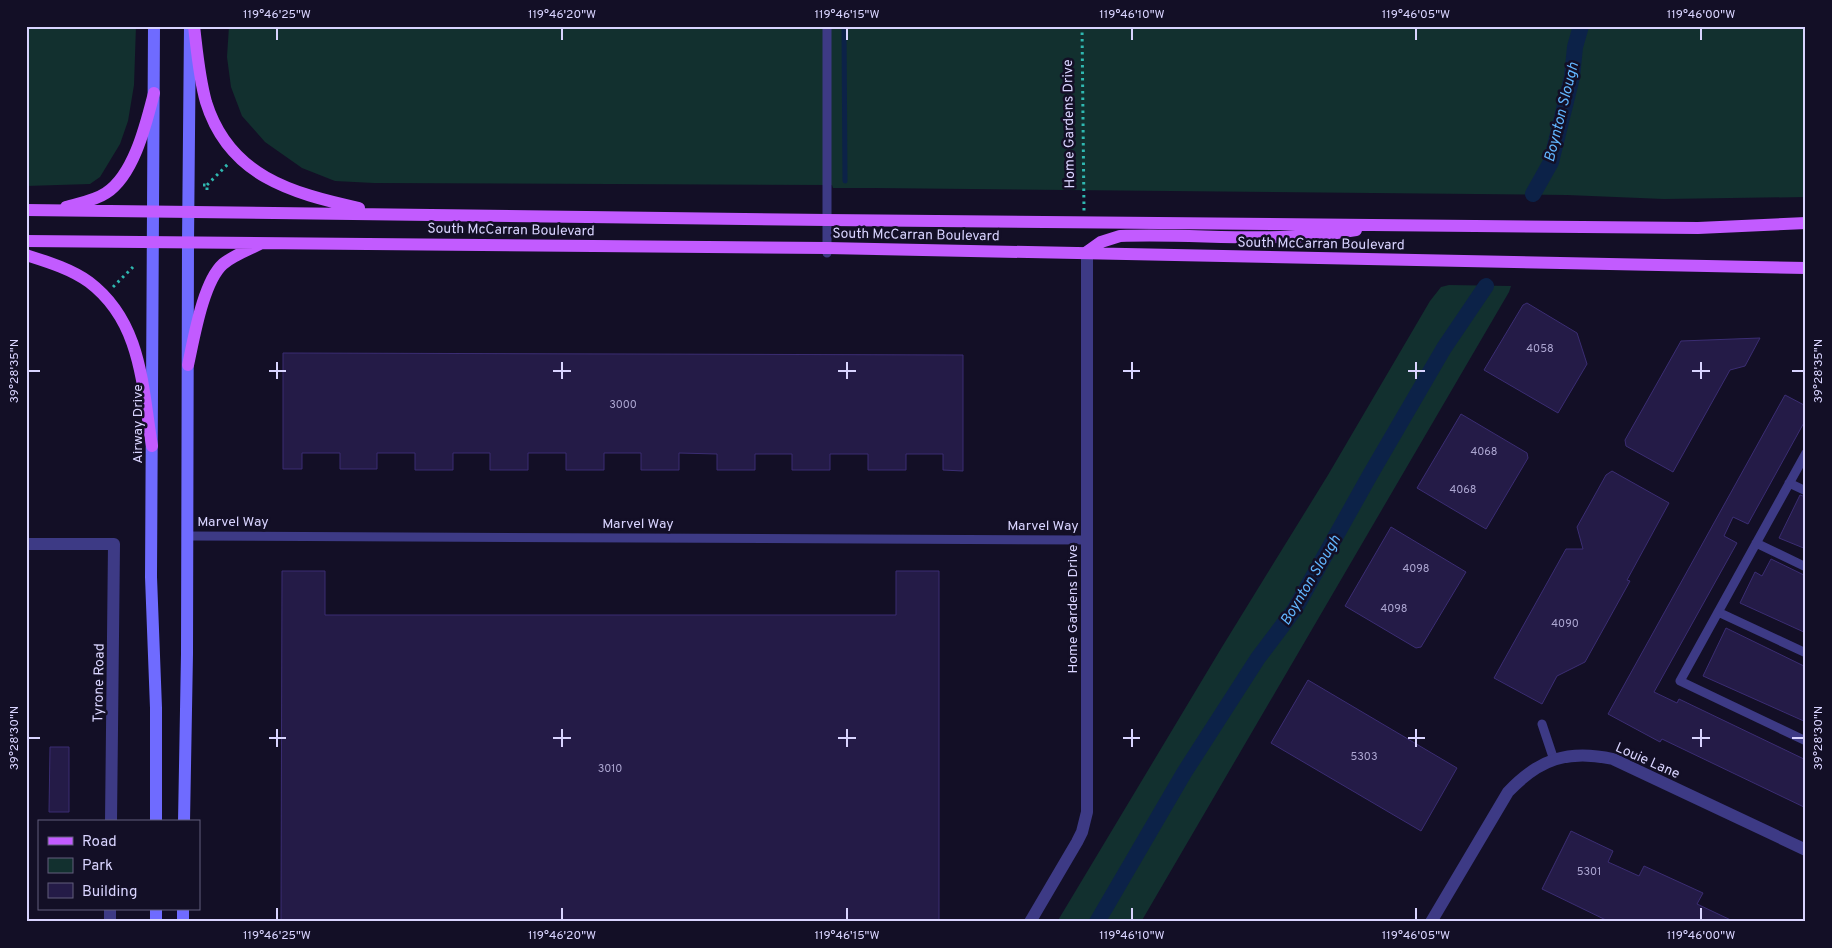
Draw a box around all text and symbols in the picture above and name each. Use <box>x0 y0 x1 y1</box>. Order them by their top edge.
text: 119°46'25"W <box>243 7 311 23</box>
text: 119°46'20"W <box>528 7 596 23</box>
text: 119°46'15"W <box>814 7 880 23</box>
text: 119°46'10"W <box>1099 7 1165 23</box>
text: 119°46'05"W <box>1382 7 1450 23</box>
text: 119°46'00"W <box>1667 7 1735 23</box>
street label: Home Gardens Drive <box>1060 59 1079 189</box>
water label: Boynton Slough <box>1541 61 1584 164</box>
street label: South McCarran Boulevard <box>427 221 595 240</box>
street label: South McCarran Boulevard <box>832 226 1000 245</box>
street label: South McCarran Boulevard <box>1237 235 1405 254</box>
text: 39°28'35"N <box>7 339 23 403</box>
text: 39°28'35"N <box>1811 339 1827 403</box>
house number: 4058 <box>1526 342 1554 356</box>
street label: Airway Drive <box>130 384 147 464</box>
house number: 3000 <box>609 398 637 412</box>
house number: 4068 <box>1470 445 1498 459</box>
house number: 4068 <box>1449 483 1477 497</box>
street label: Marvel Way <box>197 514 269 531</box>
street label: Marvel Way <box>602 516 674 533</box>
street label: Marvel Way <box>1007 518 1079 535</box>
water label: Boynton Slough <box>1277 532 1346 629</box>
street label: Home Gardens Drive <box>1065 544 1082 674</box>
house number: 4098 <box>1402 562 1430 576</box>
house number: 4098 <box>1380 602 1408 616</box>
house number: 4090 <box>1551 617 1579 631</box>
street label: Tyrone Road <box>90 643 109 723</box>
text: 39°28'30"N <box>7 706 23 770</box>
text: 39°28'30"N <box>1811 706 1827 770</box>
street label: Louie Lane <box>1612 740 1682 783</box>
house number: 5303 <box>1350 750 1378 764</box>
house number: 3010 <box>598 762 622 776</box>
legend <box>38 820 200 910</box>
text: Road <box>82 833 117 852</box>
text: Park <box>82 857 113 876</box>
house number: 5301 <box>1577 865 1601 879</box>
text: Building <box>82 883 137 902</box>
text: 119°46'25"W <box>243 928 311 944</box>
text: 119°46'20"W <box>528 928 596 944</box>
text: 119°46'15"W <box>814 928 880 944</box>
text: 119°46'10"W <box>1099 928 1165 944</box>
text: 119°46'05"W <box>1382 928 1450 944</box>
text: 119°46'00"W <box>1667 928 1735 944</box>

